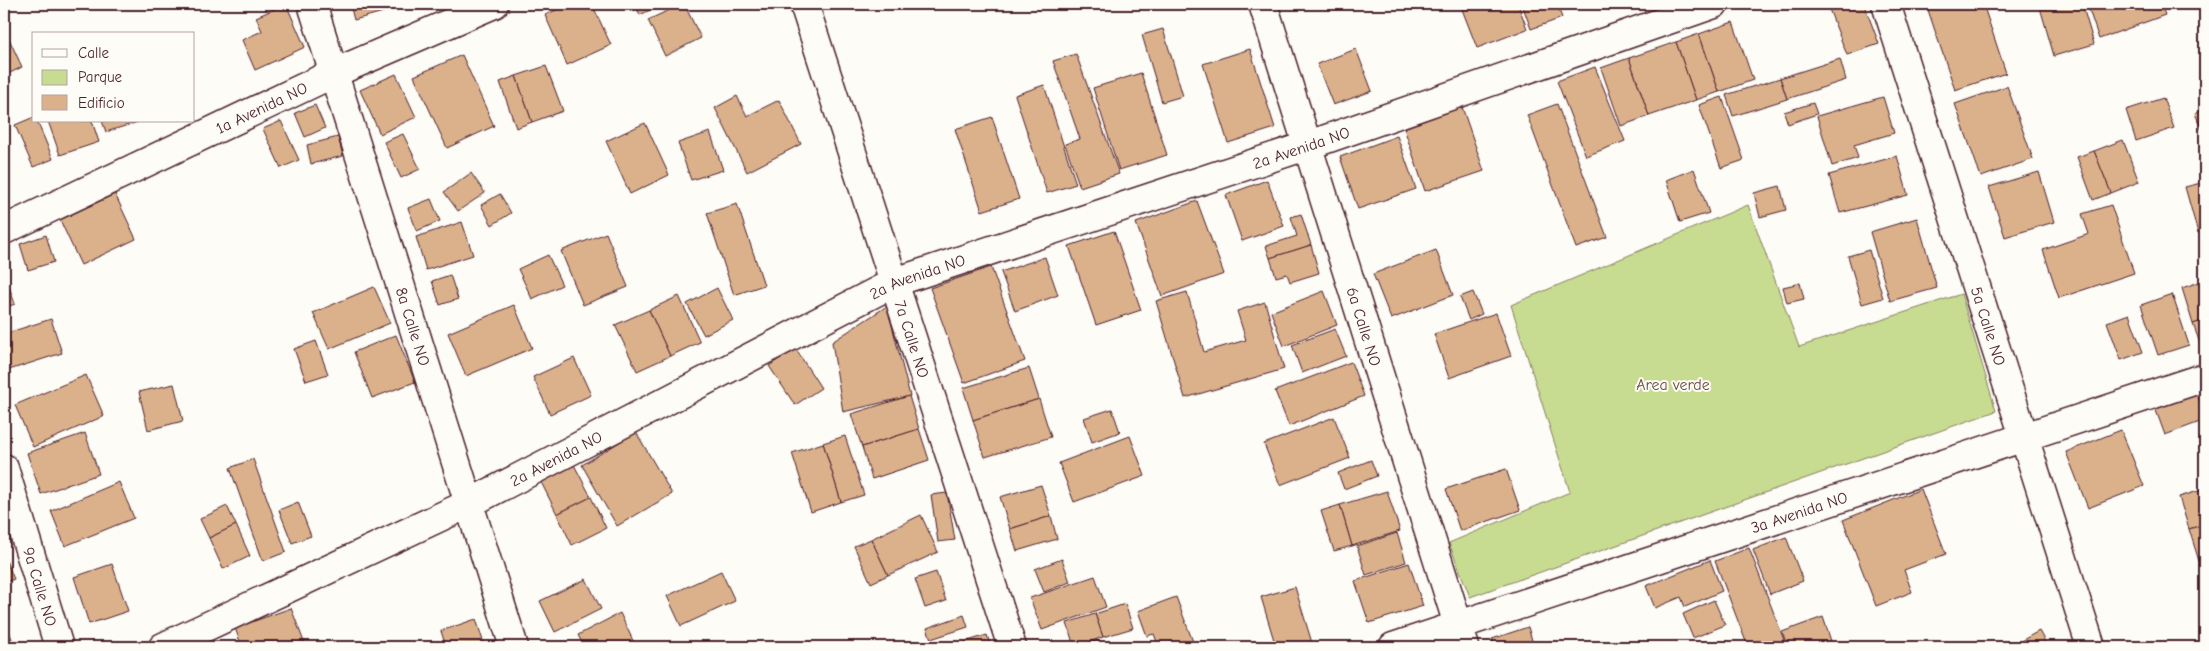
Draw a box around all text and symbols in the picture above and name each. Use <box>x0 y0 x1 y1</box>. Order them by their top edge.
legend <box>32 32 195 122</box>
text: Calle <box>78 44 110 62</box>
text: Parque <box>78 68 123 86</box>
street label: 1a Avenida NO <box>213 79 310 138</box>
text: Edificio <box>78 94 125 112</box>
street label: 2a Avenida NO <box>1251 124 1352 173</box>
street label: 2a Avenida NO <box>867 251 968 304</box>
street label: 8a Calle NO <box>392 285 433 368</box>
street label: 6a Calle NO <box>1343 285 1384 368</box>
street label: 5a Calle NO <box>1967 285 2009 368</box>
street label: 7a Calle NO <box>890 298 932 380</box>
park label: Area verde <box>1636 376 1710 394</box>
street label: 2a Avenida NO <box>507 428 605 490</box>
street label: 3a Avenida NO <box>1749 488 1850 537</box>
street label: 9a Calle NO <box>19 545 60 628</box>

